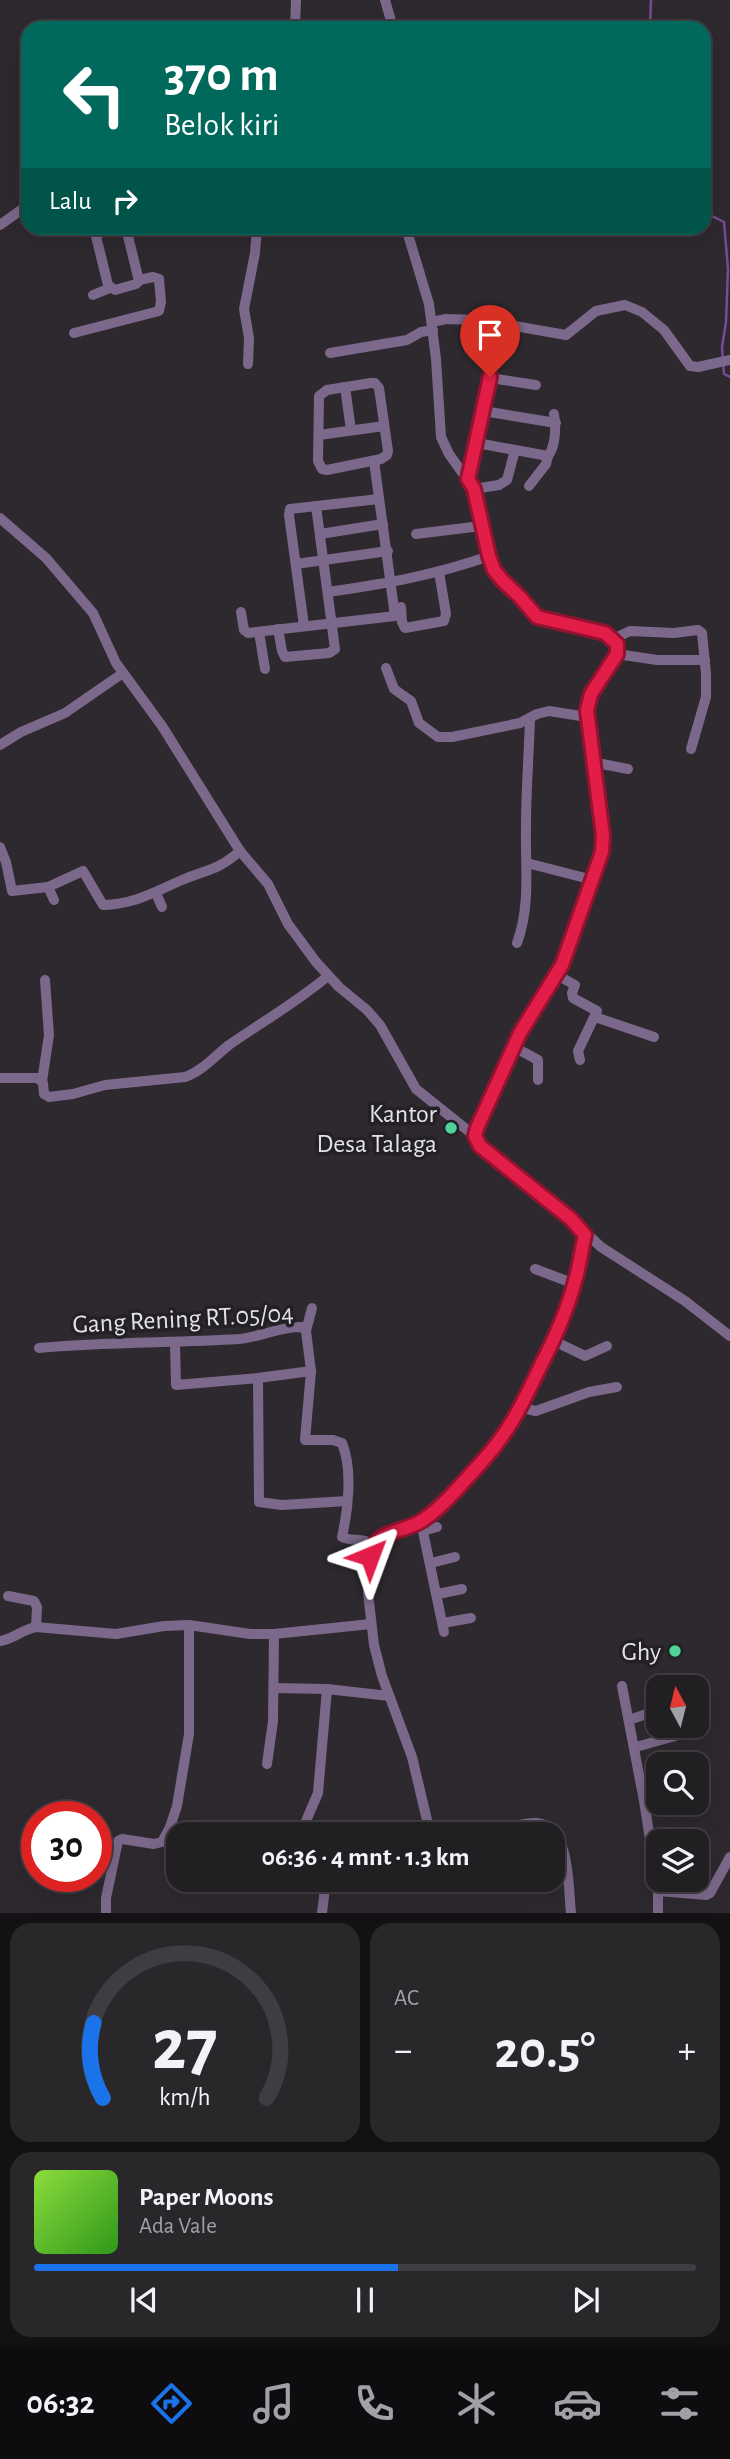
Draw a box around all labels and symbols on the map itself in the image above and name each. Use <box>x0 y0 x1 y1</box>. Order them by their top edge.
pin <box>460 305 520 377</box>
place label: Kantor Desa Talaga <box>316 1101 438 1157</box>
marker: Kantor Desa Talaga <box>443 1120 459 1136</box>
street label: Gang Rening RT.05/04 <box>72 1300 294 1338</box>
position arrow <box>333 1519 407 1593</box>
place label: Ghy <box>622 1639 661 1665</box>
marker: Ghy <box>667 1643 683 1659</box>
north arrow <box>646 1675 709 1738</box>
speed limit sign: 30 <box>21 1801 112 1892</box>

